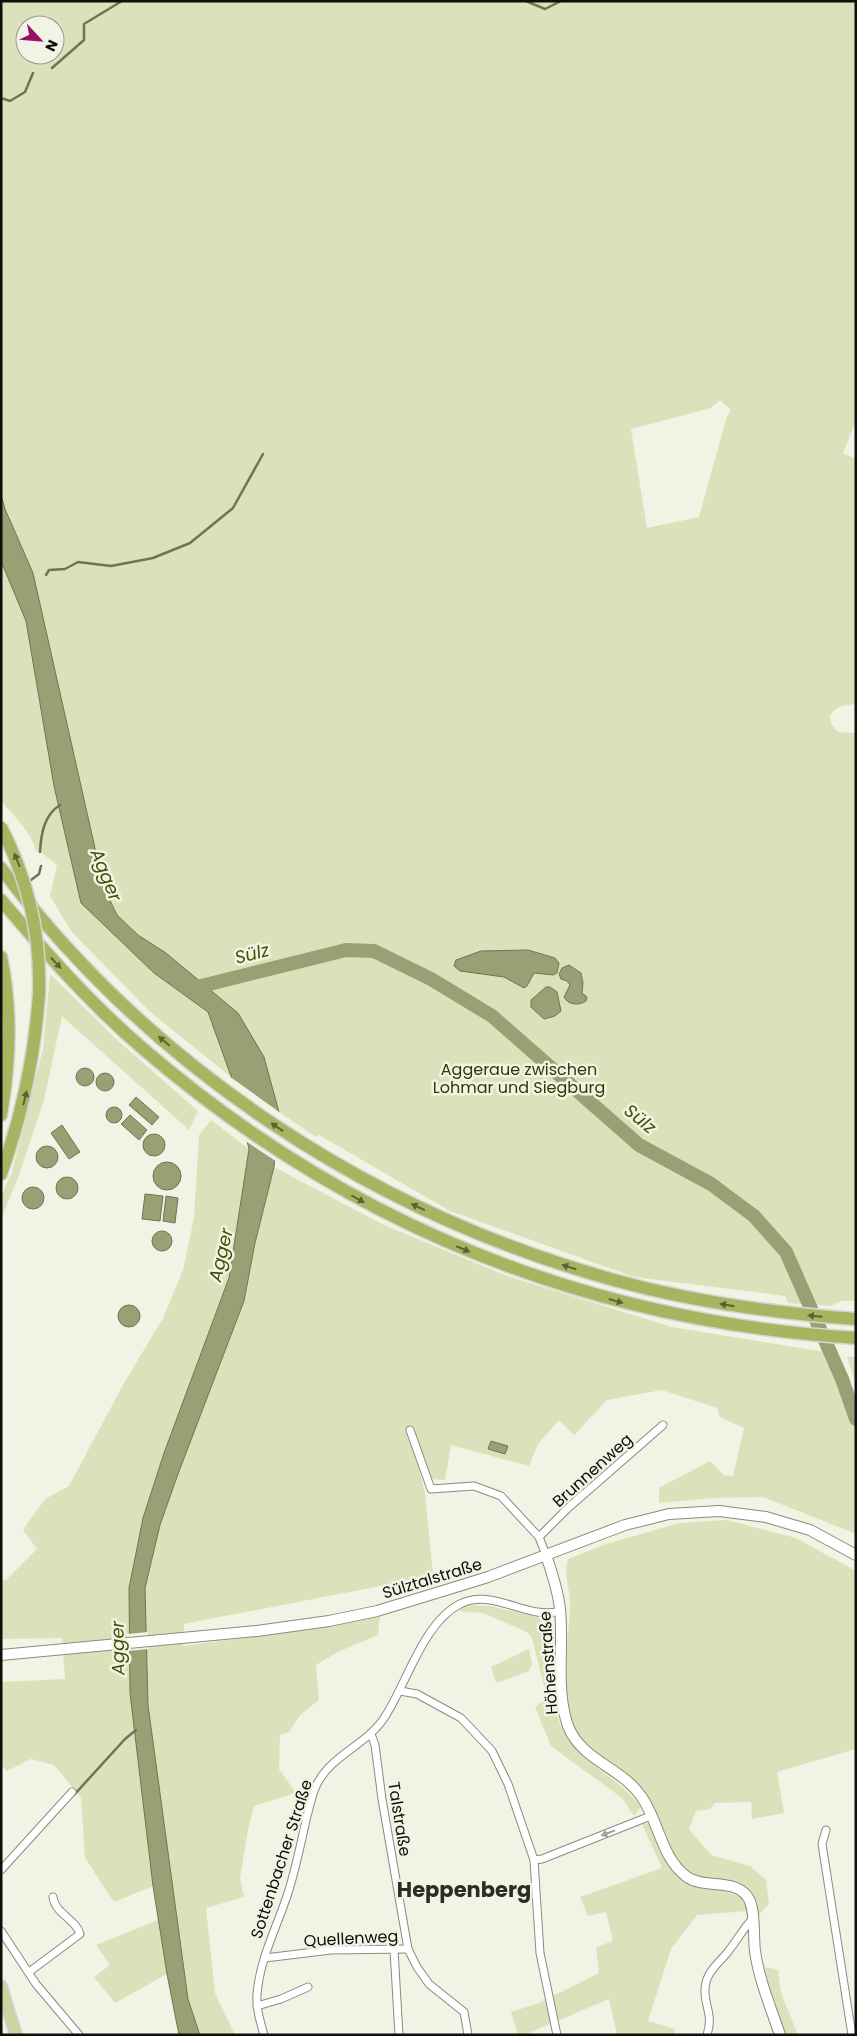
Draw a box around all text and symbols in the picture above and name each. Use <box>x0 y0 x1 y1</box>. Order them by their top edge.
north arrow <box>15 15 65 65</box>
text: N <box>40 37 63 55</box>
water label: Agger <box>84 844 129 906</box>
one-way arrow <box>12 853 20 867</box>
water label: Sülz <box>232 937 272 970</box>
one-way arrow <box>50 957 62 969</box>
one-way arrow <box>158 1036 171 1047</box>
park label: Aggeraue zwischen Lohmar und Siegburg <box>433 1058 605 1099</box>
one-way arrow <box>21 1090 29 1105</box>
water label: Sülz <box>619 1098 662 1140</box>
one-way arrow <box>270 1122 284 1132</box>
one-way arrow <box>351 1195 366 1203</box>
one-way arrow <box>411 1203 425 1211</box>
water label: Agger <box>202 1224 239 1285</box>
one-way arrow <box>456 1245 470 1253</box>
one-way arrow <box>561 1263 576 1271</box>
one-way arrow <box>609 1298 624 1306</box>
one-way arrow <box>719 1300 735 1308</box>
one-way arrow <box>807 1312 823 1320</box>
street label: Brunnenweg <box>547 1428 637 1513</box>
street label: Sülztalstraße <box>379 1552 485 1605</box>
street label: Höhenstraße <box>533 1610 564 1715</box>
water label: Agger <box>105 1619 130 1676</box>
street label: Sottenbacher Straße <box>245 1777 318 1942</box>
street label: Talstraße <box>382 1780 417 1858</box>
one-way arrow <box>600 1829 615 1837</box>
district label: Heppenberg <box>397 1875 531 1904</box>
street label: Quellenweg <box>303 1925 399 1952</box>

